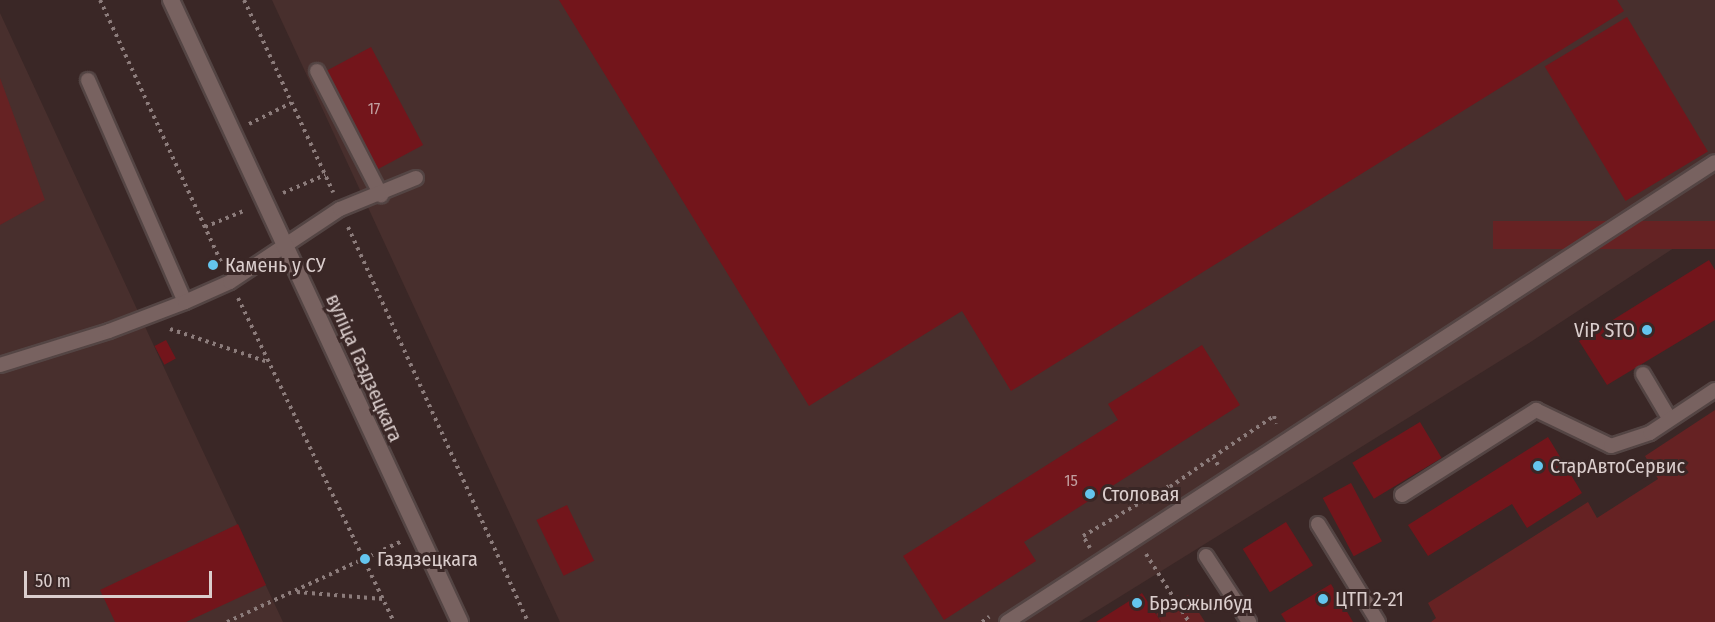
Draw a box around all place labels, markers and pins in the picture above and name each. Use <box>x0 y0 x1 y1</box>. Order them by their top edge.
place label: Камень у СУ <box>225 253 325 277</box>
marker: Камень у СУ <box>206 258 220 272</box>
place label: ViP STO <box>1574 318 1635 342</box>
marker: ViP STO <box>1640 323 1654 337</box>
place label: СтарАвтоСервис <box>1550 454 1685 478</box>
marker: СтарАвтоСервис <box>1531 459 1545 473</box>
place label: Столовая <box>1102 482 1179 506</box>
marker: Столовая <box>1083 487 1097 501</box>
place label: Газдзецкага <box>377 547 478 571</box>
marker: Газдзецкага <box>358 552 372 566</box>
place label: ЦТП 2-21 <box>1335 587 1404 611</box>
place label: Брэсжылбуд <box>1149 591 1252 615</box>
marker: ЦТП 2-21 <box>1316 592 1330 606</box>
marker: Брэсжылбуд <box>1130 596 1144 610</box>

